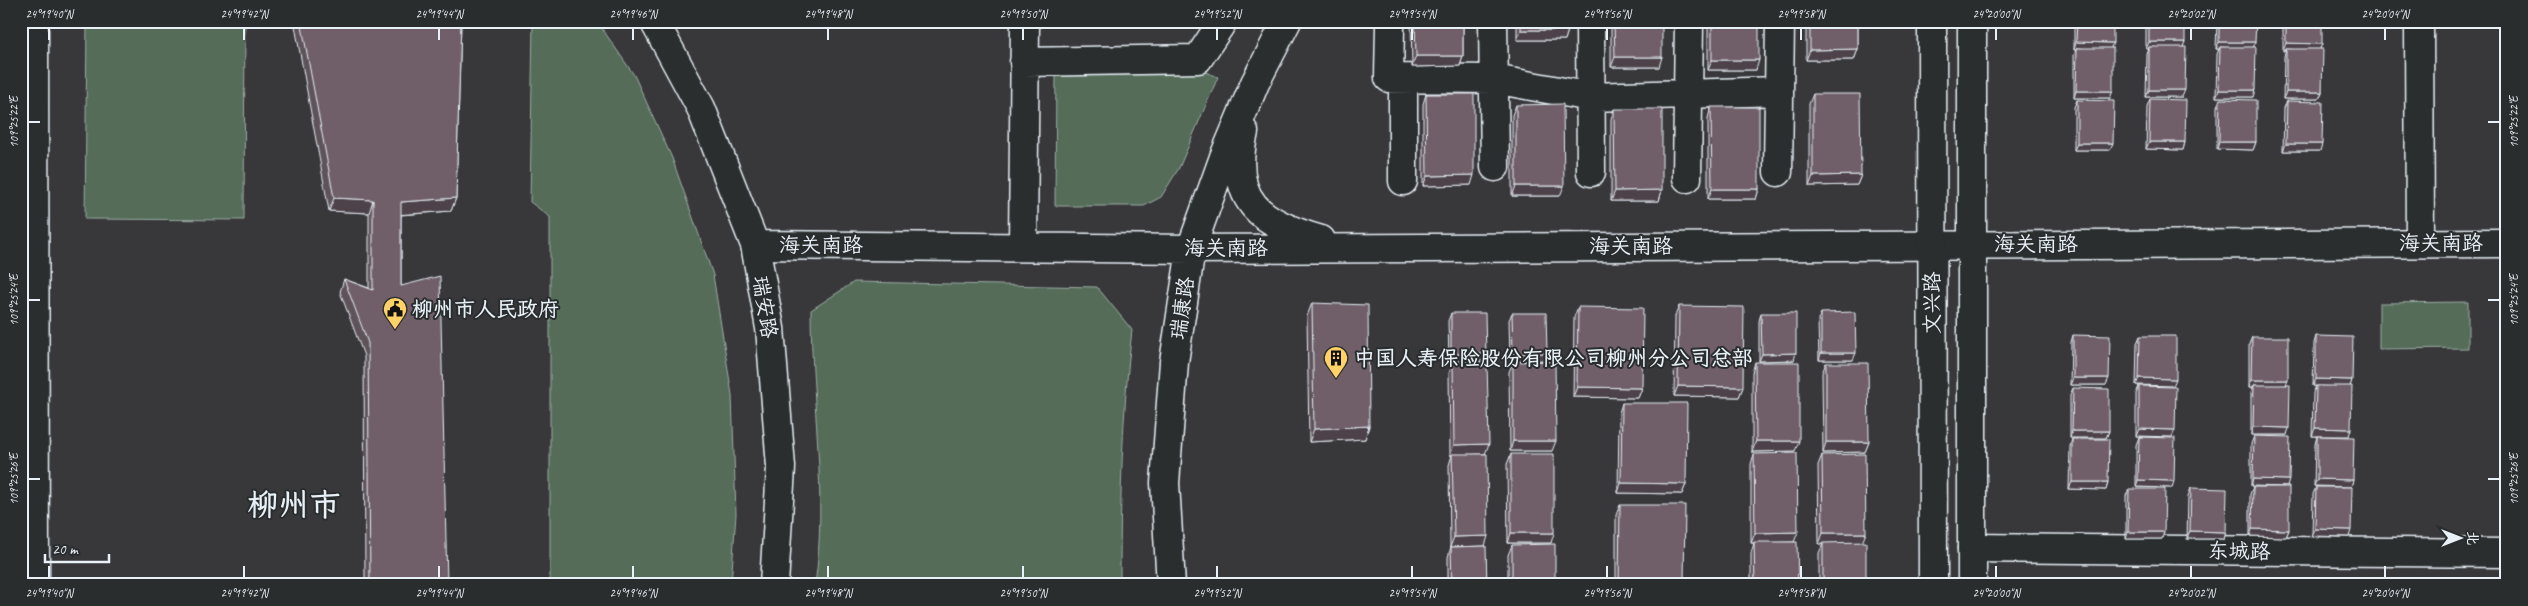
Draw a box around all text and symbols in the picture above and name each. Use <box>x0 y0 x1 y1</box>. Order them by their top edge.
text: 24°19'40"N <box>25 6 74 22</box>
text: 24°19'42"N <box>220 6 269 22</box>
text: 24°19'44"N <box>415 6 464 22</box>
text: 24°19'46"N <box>609 6 658 22</box>
text: 24°19'48"N <box>804 6 853 22</box>
text: 24°19'50"N <box>999 6 1048 22</box>
text: 24°19'52"N <box>1193 6 1242 22</box>
text: 24°19'54"N <box>1388 6 1437 22</box>
text: 24°19'56"N <box>1583 6 1632 22</box>
text: 24°19'58"N <box>1777 6 1826 22</box>
text: 24°20'00"N <box>1972 6 2021 22</box>
text: 24°20'02"N <box>2167 6 2216 22</box>
text: 24°20'04"N <box>2361 6 2410 22</box>
text: 109°25'22"E <box>6 94 22 148</box>
text: 109°25'22"E <box>2506 94 2522 148</box>
street label: 海关南路 <box>2399 230 2483 256</box>
street label: 海关南路 <box>1994 231 2078 257</box>
street label: 海关南路 <box>779 232 863 258</box>
street label: 海关南路 <box>1589 233 1673 259</box>
street label: 海关南路 <box>1184 235 1268 261</box>
text: 109°25'24"E <box>6 272 22 326</box>
street label: 文兴路 <box>1919 272 1945 335</box>
text: 109°25'24"E <box>2506 272 2522 326</box>
street label: 瑞安路 <box>747 274 783 340</box>
street label: 瑞康路 <box>1165 275 1199 341</box>
public building icon: 柳州市人民政府 <box>382 296 408 330</box>
place label: 柳州市人民政府 <box>412 296 559 322</box>
building icon: 中国人寿保险股份有限公司柳州分公司总部 <box>1323 345 1349 379</box>
place label: 中国人寿保险股份有限公司柳州分公司总部 <box>1354 345 1753 371</box>
text: 109°25'26"E <box>6 451 22 505</box>
text: 109°25'26"E <box>2506 451 2522 505</box>
district label: 柳州市 <box>248 485 341 524</box>
north arrow <box>2436 514 2486 564</box>
scale bar <box>45 531 109 563</box>
text: 北 <box>2464 531 2481 545</box>
street label: 东城路 <box>2207 537 2271 565</box>
text: 20 m <box>52 540 79 559</box>
text: 24°19'40"N <box>25 585 74 601</box>
text: 24°19'42"N <box>220 585 269 601</box>
text: 24°19'44"N <box>415 585 464 601</box>
text: 24°19'46"N <box>609 585 658 601</box>
text: 24°19'48"N <box>804 585 853 601</box>
text: 24°19'50"N <box>999 585 1048 601</box>
text: 24°19'52"N <box>1193 585 1242 601</box>
text: 24°19'54"N <box>1388 585 1437 601</box>
text: 24°19'56"N <box>1583 585 1632 601</box>
text: 24°19'58"N <box>1777 585 1826 601</box>
text: 24°20'00"N <box>1972 585 2021 601</box>
text: 24°20'02"N <box>2167 585 2216 601</box>
text: 24°20'04"N <box>2361 585 2410 601</box>

